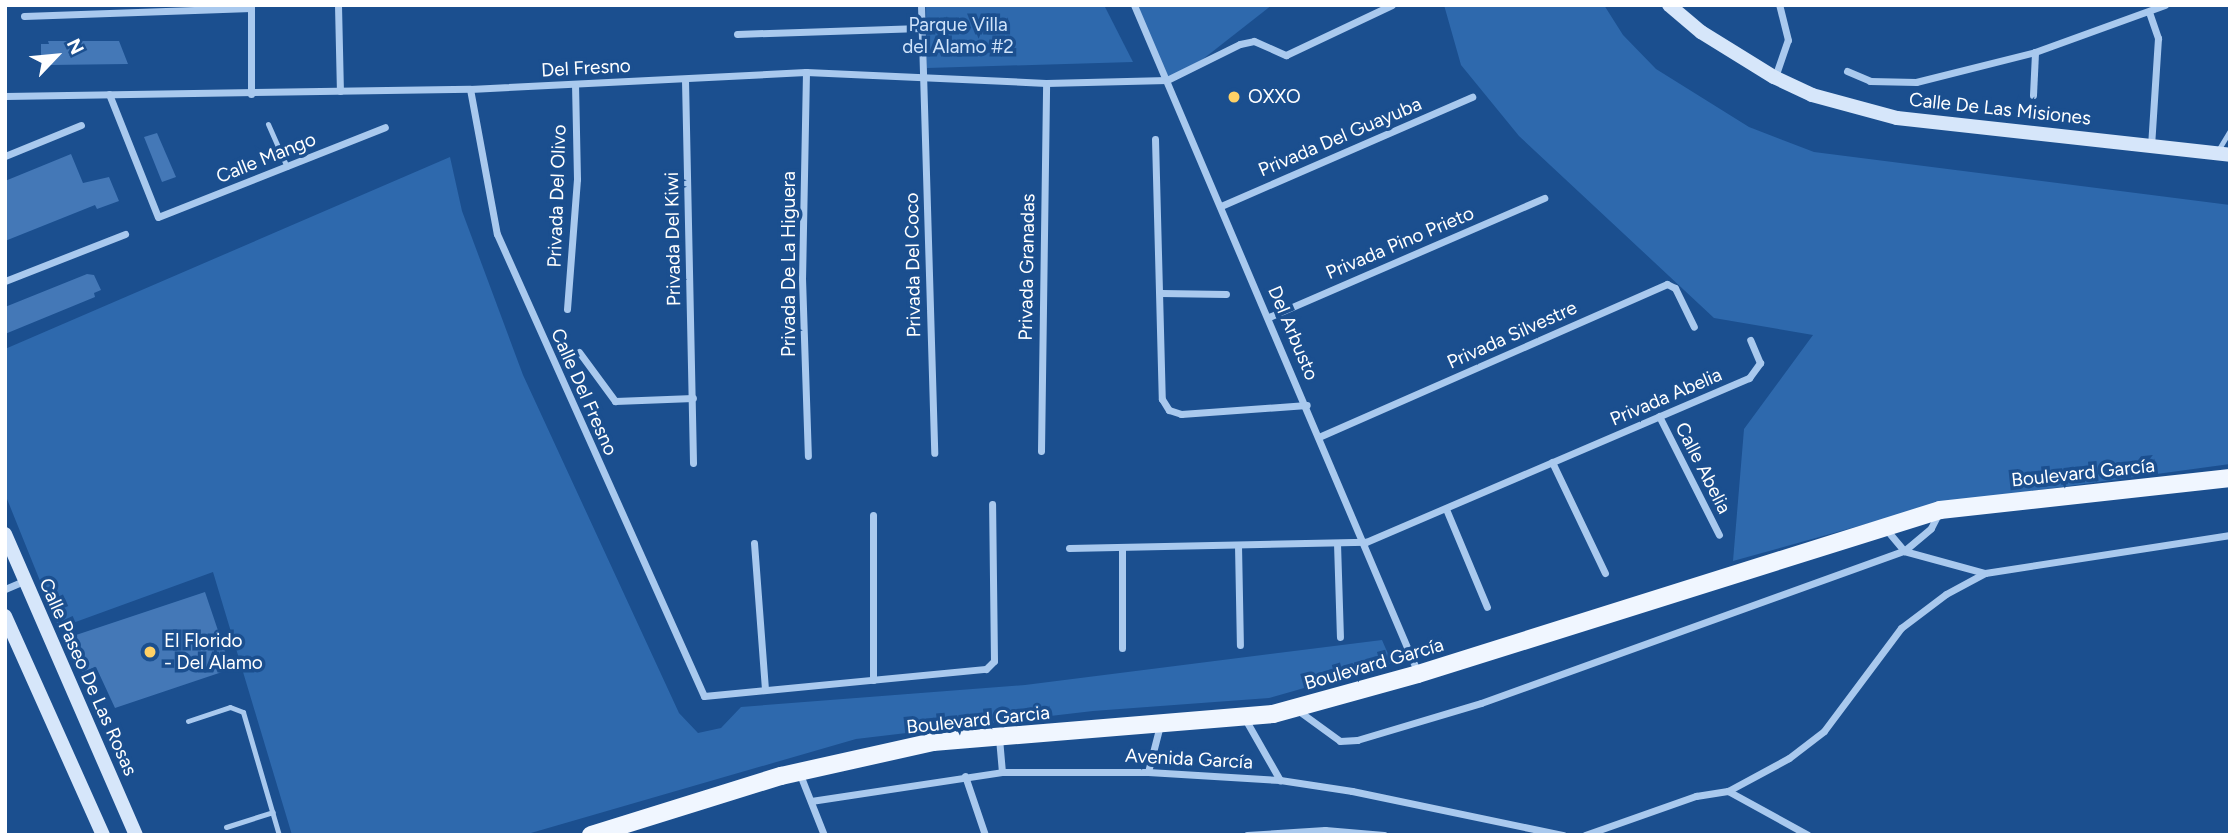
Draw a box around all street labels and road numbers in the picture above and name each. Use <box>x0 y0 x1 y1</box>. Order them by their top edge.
street label: Del Fresno <box>541 54 631 82</box>
street label: Calle De Las Misiones <box>1908 88 2092 130</box>
street label: Privada Del Guayuba <box>1255 92 1425 182</box>
street label: Privada Del Olivo <box>543 124 571 268</box>
street label: Calle Mango <box>213 128 319 188</box>
street label: Privada De La Higuera <box>778 171 800 357</box>
street label: Privada Del Kiwi <box>660 172 686 306</box>
street label: Privada Del Coco <box>900 192 926 338</box>
street label: Privada Granadas <box>1014 193 1040 341</box>
street label: Privada Pino Prieto <box>1323 202 1477 284</box>
street label: Del Arbusto <box>1263 282 1323 384</box>
street label: Privada Silvestre <box>1444 296 1580 374</box>
street label: Calle Del Fresno <box>546 325 622 459</box>
street label: Privada Abelia <box>1607 363 1725 431</box>
street label: Calle Abelia <box>1670 419 1736 517</box>
street label: Boulevard García <box>2010 454 2156 492</box>
street label: Calle Paseo De Las Rosas <box>34 575 142 779</box>
street label: Boulevard García <box>1302 633 1446 695</box>
street label: Boulevard Garcia <box>905 701 1051 739</box>
street label: Avenida García <box>1124 744 1254 774</box>

